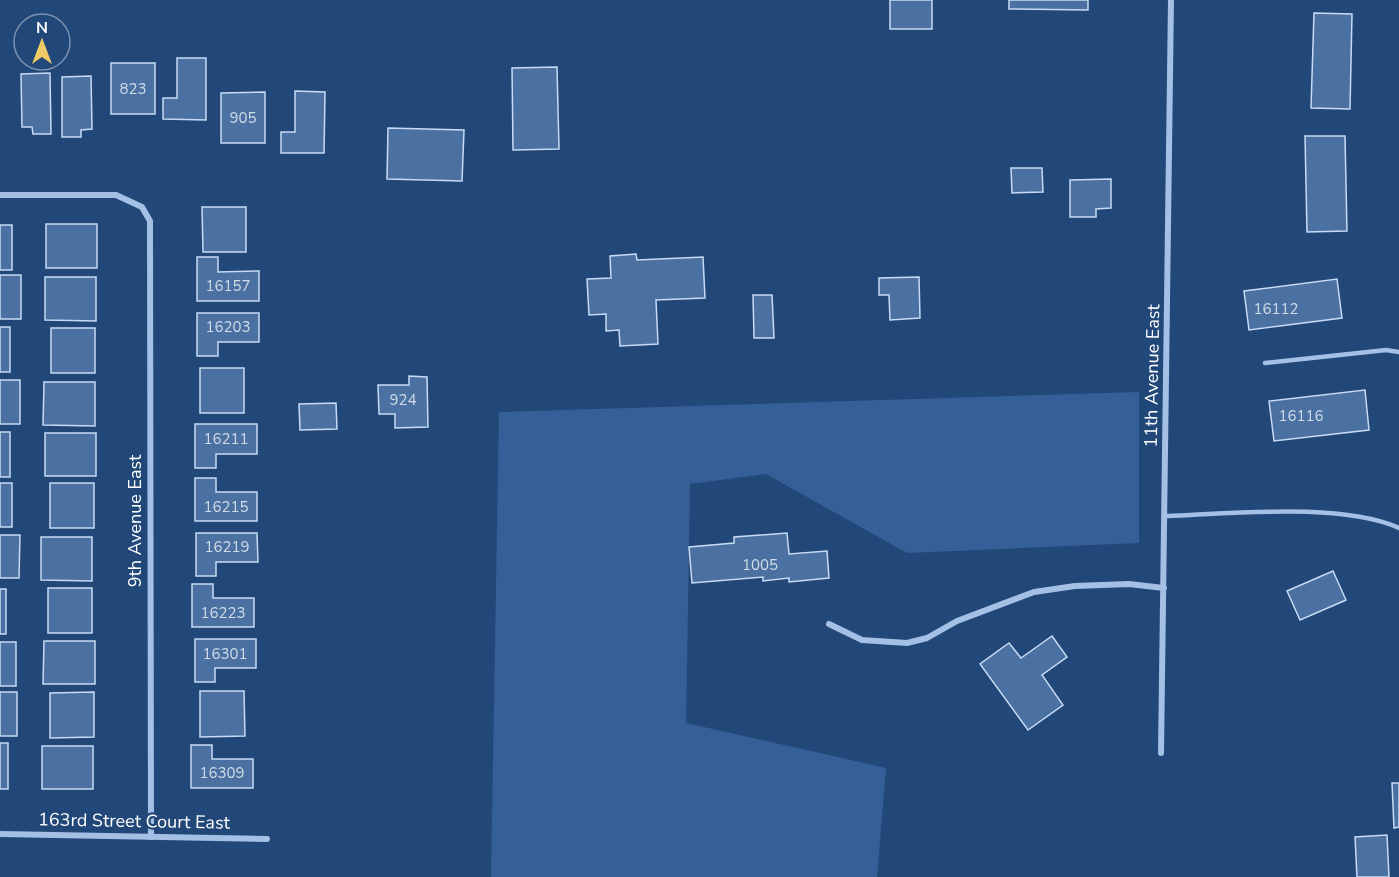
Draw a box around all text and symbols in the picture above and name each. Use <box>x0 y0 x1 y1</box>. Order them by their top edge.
north arrow <box>12 12 72 72</box>
text: N <box>36 17 48 39</box>
house number: 823 <box>119 79 147 99</box>
house number: 905 <box>229 108 257 128</box>
house number: 16157 <box>205 276 251 296</box>
house number: 16112 <box>1253 299 1299 319</box>
street label: 11th Avenue East <box>1139 303 1165 448</box>
house number: 16203 <box>205 317 251 337</box>
house number: 924 <box>389 390 417 410</box>
house number: 16116 <box>1278 406 1324 426</box>
house number: 16211 <box>203 429 249 449</box>
street label: 9th Avenue East <box>123 454 147 587</box>
house number: 16215 <box>203 497 249 517</box>
house number: 16219 <box>204 537 250 557</box>
house number: 1005 <box>742 555 778 575</box>
house number: 16223 <box>200 603 246 623</box>
house number: 16301 <box>202 644 248 664</box>
house number: 16309 <box>199 763 245 783</box>
street label: 163rd Street Court East <box>38 807 231 835</box>

